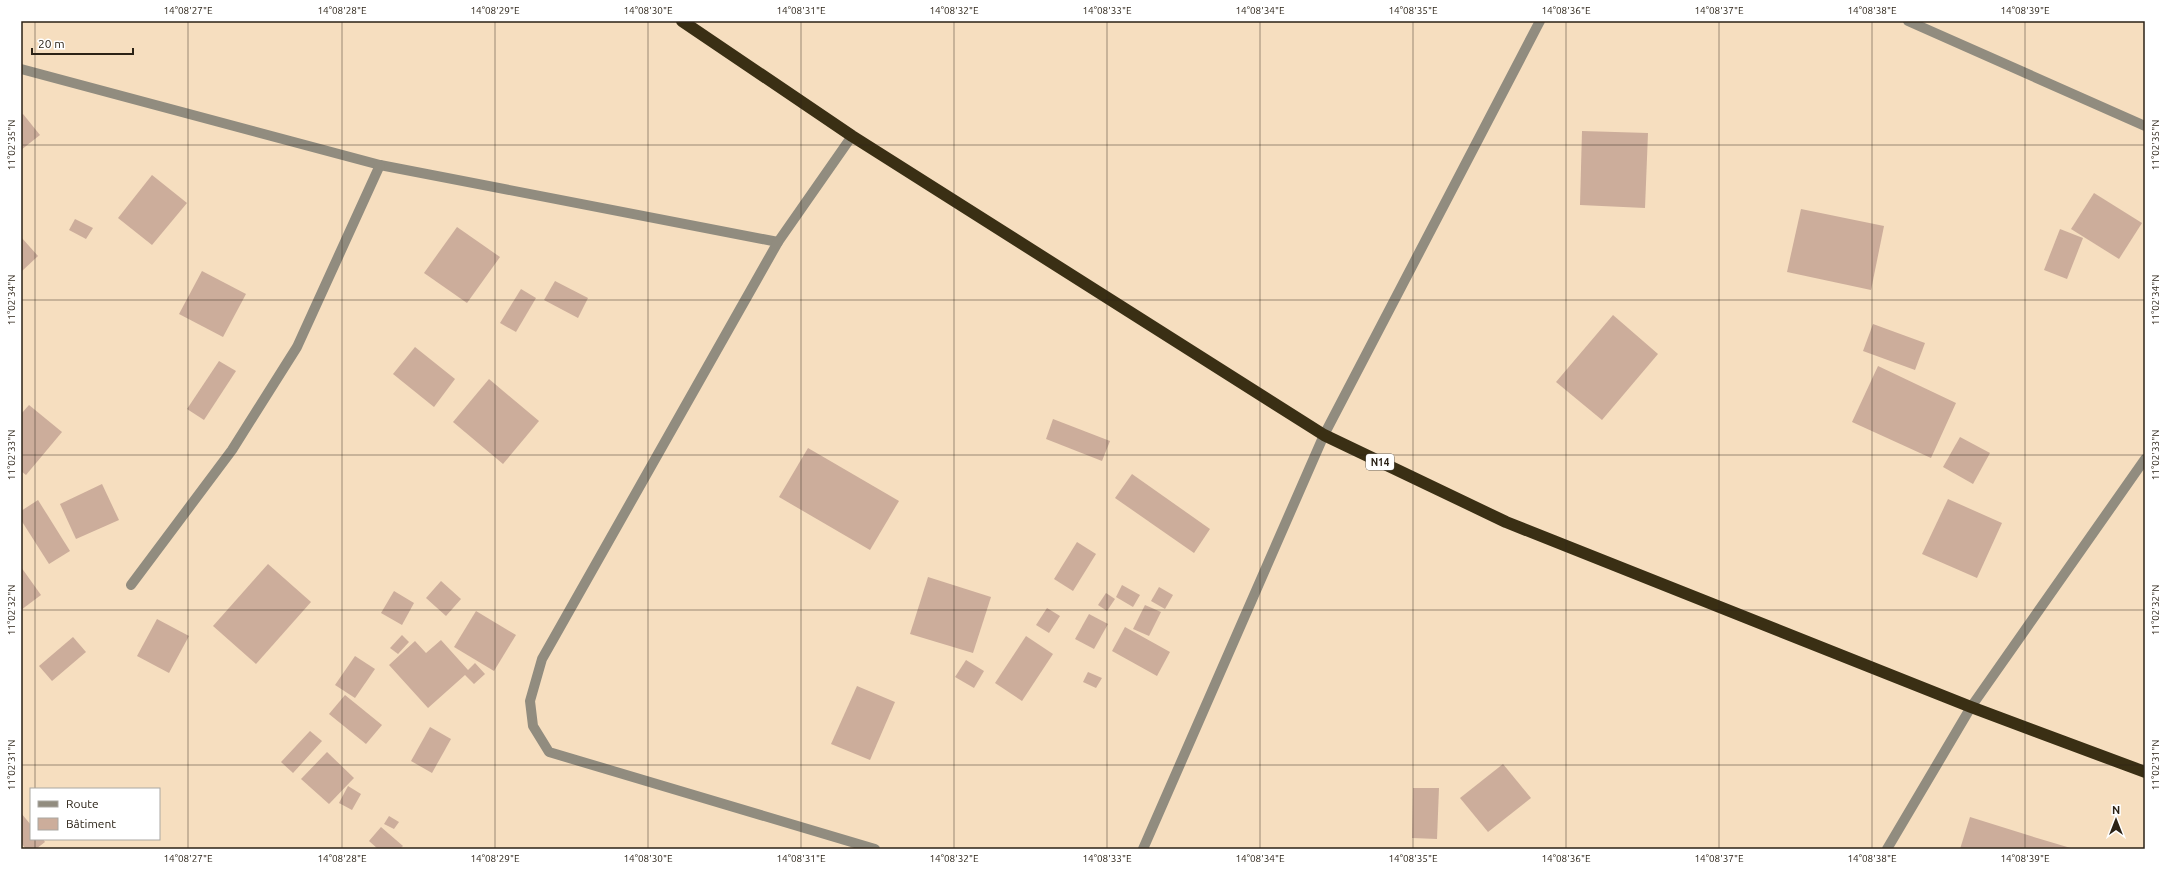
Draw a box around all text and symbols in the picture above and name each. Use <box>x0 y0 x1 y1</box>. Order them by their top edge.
text: 14°08'27"E <box>163 5 213 16</box>
text: 14°08'28"E <box>317 5 367 16</box>
text: 14°08'29"E <box>470 5 520 16</box>
text: 14°08'30"E <box>623 5 673 16</box>
text: 14°08'31"E <box>776 5 826 16</box>
text: 14°08'32"E <box>929 5 979 16</box>
text: 14°08'33"E <box>1082 5 1132 16</box>
text: 14°08'34"E <box>1235 5 1285 16</box>
text: 14°08'35"E <box>1388 5 1438 16</box>
text: 14°08'36"E <box>1541 5 1591 16</box>
text: 14°08'37"E <box>1694 5 1744 16</box>
text: 14°08'38"E <box>1847 5 1897 16</box>
text: 14°08'39"E <box>2000 5 2050 16</box>
scale bar <box>32 30 133 56</box>
text: 20 m <box>38 37 65 50</box>
text: 11°02'35"N <box>6 120 17 170</box>
text: 11°02'35"N <box>2150 120 2161 170</box>
text: 11°02'34"N <box>6 275 17 325</box>
text: 11°02'34"N <box>2150 275 2161 325</box>
text: 11°02'33"N <box>6 430 17 480</box>
text: 11°02'33"N <box>2150 430 2161 480</box>
road number: N14 <box>1366 454 1394 470</box>
text: 11°02'32"N <box>6 585 17 635</box>
text: 11°02'32"N <box>2150 585 2161 635</box>
text: 11°02'31"N <box>6 740 17 790</box>
text: 11°02'31"N <box>2150 740 2161 790</box>
legend <box>30 788 160 840</box>
text: Route <box>66 797 99 810</box>
north arrow <box>2096 800 2136 840</box>
text: N <box>2112 804 2120 816</box>
text: Bâtiment <box>66 817 116 830</box>
text: 14°08'27"E <box>163 853 213 864</box>
text: 14°08'28"E <box>317 853 367 864</box>
text: 14°08'29"E <box>470 853 520 864</box>
text: 14°08'30"E <box>623 853 673 864</box>
text: 14°08'31"E <box>776 853 826 864</box>
text: 14°08'32"E <box>929 853 979 864</box>
text: 14°08'33"E <box>1082 853 1132 864</box>
text: 14°08'34"E <box>1235 853 1285 864</box>
text: 14°08'35"E <box>1388 853 1438 864</box>
text: 14°08'36"E <box>1541 853 1591 864</box>
text: 14°08'37"E <box>1694 853 1744 864</box>
text: 14°08'38"E <box>1847 853 1897 864</box>
text: 14°08'39"E <box>2000 853 2050 864</box>

